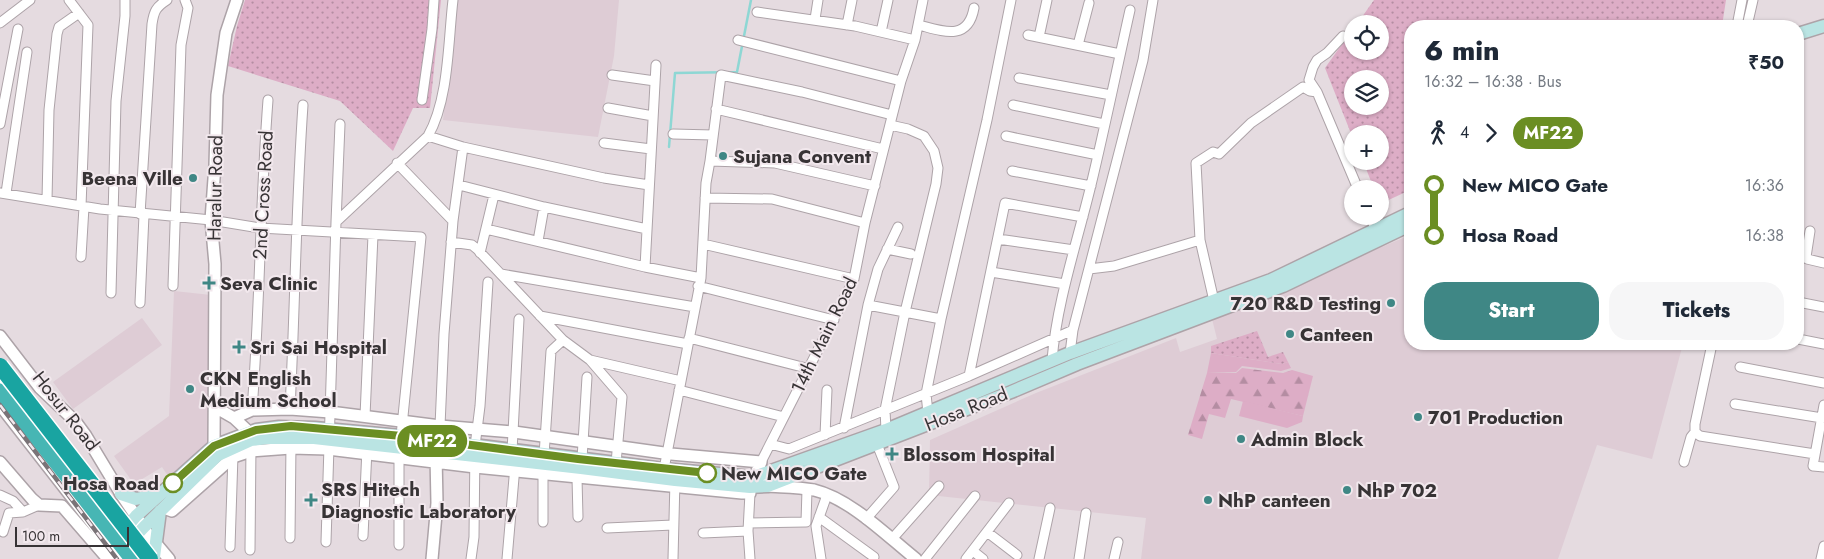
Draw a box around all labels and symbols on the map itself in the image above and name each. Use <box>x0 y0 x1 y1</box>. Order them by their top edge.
street label: 2nd Cross Road <box>246 130 280 260</box>
street label: Haralur Road <box>201 135 229 241</box>
place label: Sujana Convent <box>733 143 871 170</box>
marker: Sujana Convent <box>717 150 729 162</box>
place label: Beena Ville <box>81 165 183 192</box>
marker: Beena Ville <box>187 172 199 184</box>
place label: Seva Clinic <box>220 270 318 297</box>
street label: 14th Main Road <box>784 272 864 398</box>
marker: Seva Clinic <box>202 276 216 290</box>
place label: 720 R&D Testing <box>1230 290 1381 317</box>
marker: 720 R&D Testing <box>1385 297 1397 309</box>
place label: Canteen <box>1300 321 1373 348</box>
marker: Canteen <box>1284 328 1296 340</box>
place label: Sri Sai Hospital <box>250 334 387 361</box>
marker: Sri Sai Hospital <box>232 340 246 354</box>
street label: Hosur Road <box>26 365 106 457</box>
place label: CKN English Medium School <box>200 365 337 414</box>
street label: Hosa Road <box>920 380 1012 438</box>
marker: CKN English Medium School <box>184 383 196 395</box>
place label: 701 Production <box>1428 404 1563 431</box>
marker: 701 Production <box>1412 411 1424 423</box>
line badge: MF22 <box>397 425 467 457</box>
place label: Admin Block <box>1250 426 1363 453</box>
marker: Admin Block <box>1235 433 1247 445</box>
place label: Blossom Hospital <box>903 441 1055 468</box>
marker: Blossom Hospital <box>885 447 899 461</box>
place label: New MICO Gate <box>721 460 867 487</box>
marker: New MICO Gate <box>697 463 717 483</box>
place label: Hosa Road <box>63 470 159 497</box>
marker: Hosa Road <box>163 473 183 493</box>
place label: SRS Hitech Diagnostic Laboratory <box>321 476 517 525</box>
place label: NhP 702 <box>1357 477 1437 504</box>
marker: NhP 702 <box>1341 484 1353 496</box>
place label: NhP canteen <box>1218 487 1331 514</box>
marker: SRS Hitech Diagnostic Laboratory <box>305 494 317 506</box>
marker: NhP canteen <box>1202 494 1214 506</box>
scale bar <box>15 524 129 547</box>

